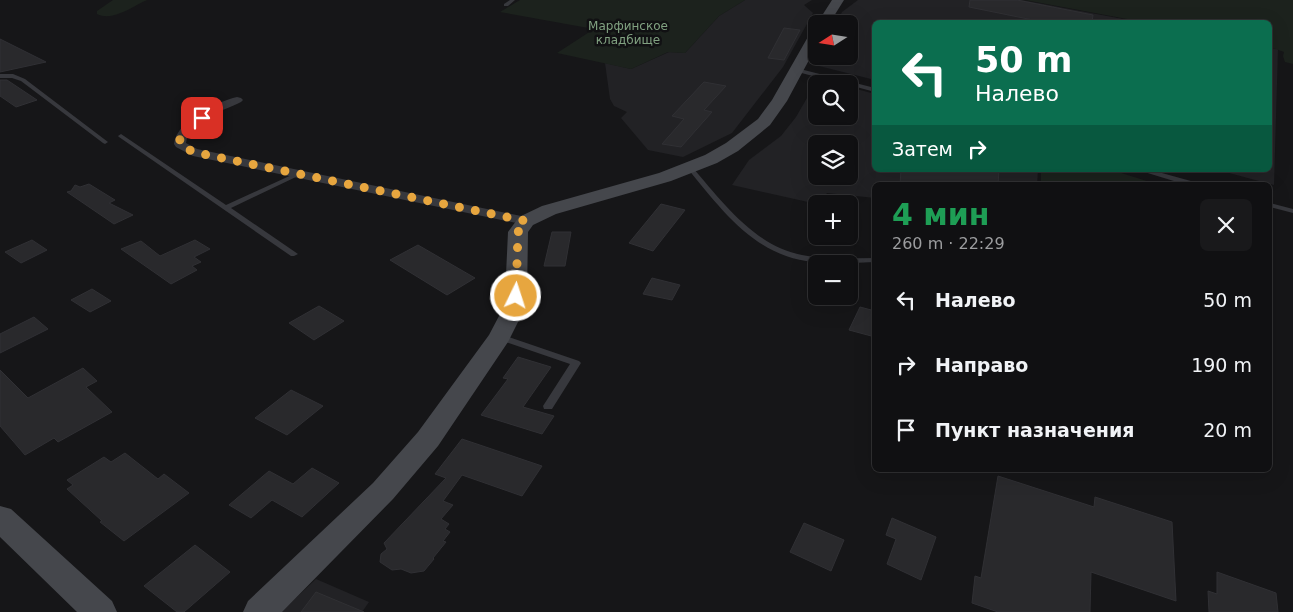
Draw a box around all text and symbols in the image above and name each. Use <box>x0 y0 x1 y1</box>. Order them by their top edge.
north arrow <box>808 15 858 65</box>
map controls <box>808 15 858 305</box>
park label: Марфинское кладбище <box>588 19 668 47</box>
icon: left <box>892 40 957 105</box>
text: 50 m <box>975 40 1072 80</box>
button: search <box>808 75 858 125</box>
text: Налево <box>975 81 1059 106</box>
pin <box>181 97 223 139</box>
icon: arrive <box>188 104 216 132</box>
button: layers <box>808 135 858 185</box>
icon: right <box>963 135 991 163</box>
text: Затем <box>892 138 953 160</box>
button: + <box>808 195 858 245</box>
text: 4 мин <box>892 197 990 232</box>
button: close <box>1200 199 1252 251</box>
text: 260 m · 22:29 <box>892 234 1005 253</box>
button: − <box>808 255 858 305</box>
position arrow <box>489 269 541 321</box>
icon: left <box>892 286 920 314</box>
text: Налево <box>935 289 1016 311</box>
text: 50 m <box>1203 289 1252 311</box>
icon: right <box>892 351 920 379</box>
text: Направо <box>935 354 1028 376</box>
text: 190 m <box>1191 354 1252 376</box>
icon: arrive <box>892 416 920 444</box>
text: Пункт назначения <box>935 419 1134 441</box>
text: 20 m <box>1203 419 1252 441</box>

